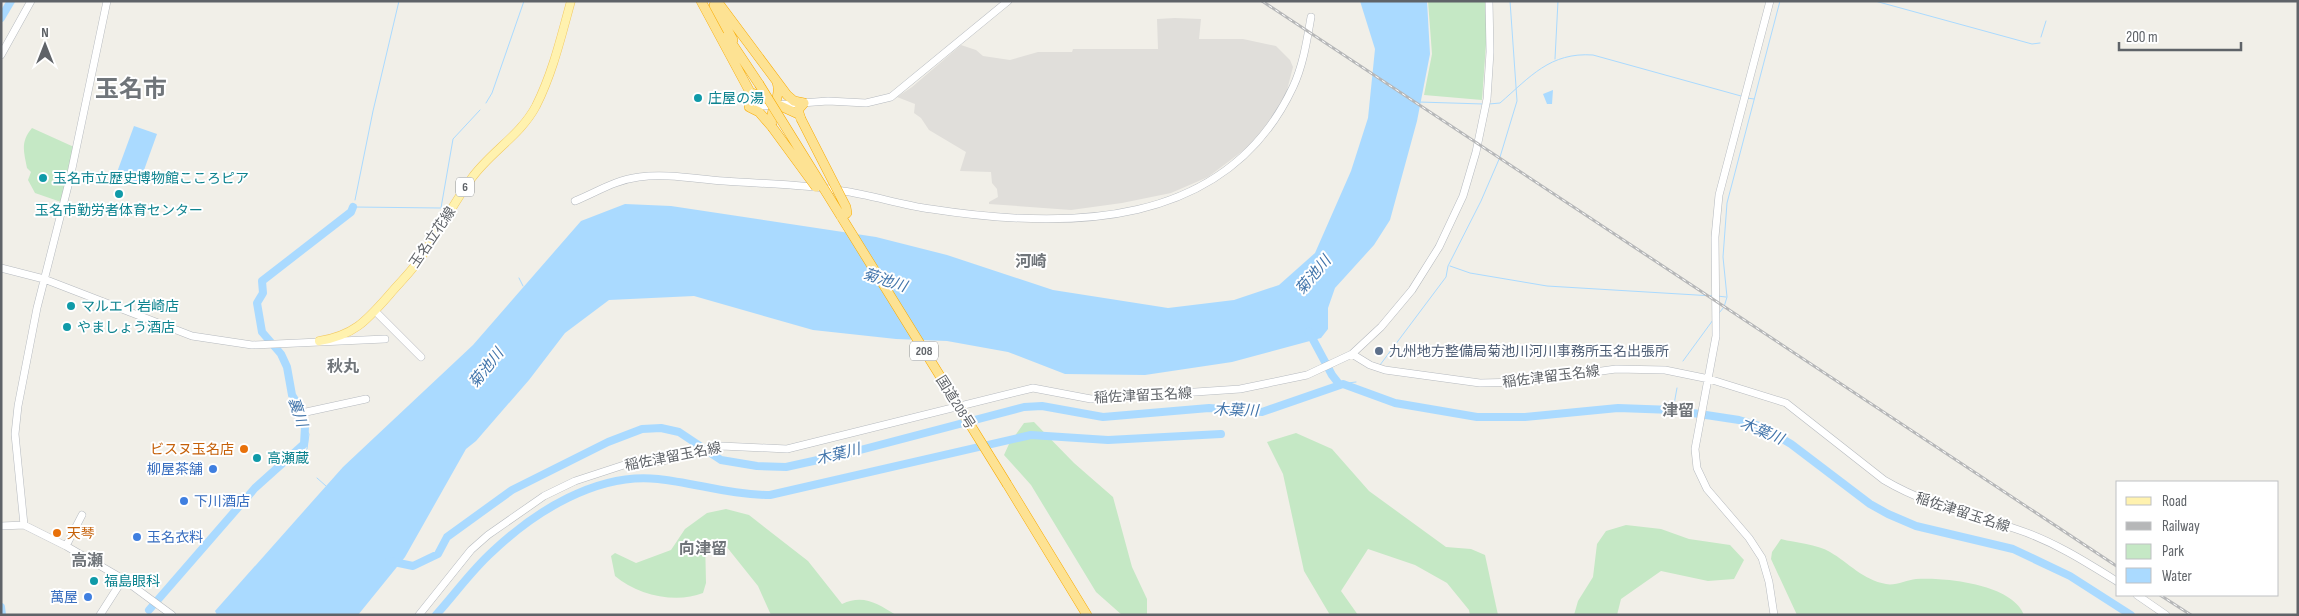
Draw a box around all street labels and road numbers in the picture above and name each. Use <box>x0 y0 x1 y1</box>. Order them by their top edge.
road number: 6 <box>456 178 474 196</box>
street label: 玉名立花線 <box>406 204 459 271</box>
road number: 208 <box>910 342 938 361</box>
street label: 稲佐津留玉名線 <box>1501 362 1601 391</box>
street label: 国道208号 <box>932 372 979 432</box>
street label: 稲佐津留玉名線 <box>1094 384 1192 407</box>
street label: 稲佐津留玉名線 <box>623 439 723 474</box>
street label: 稲佐津留玉名線 <box>1914 489 2012 536</box>

